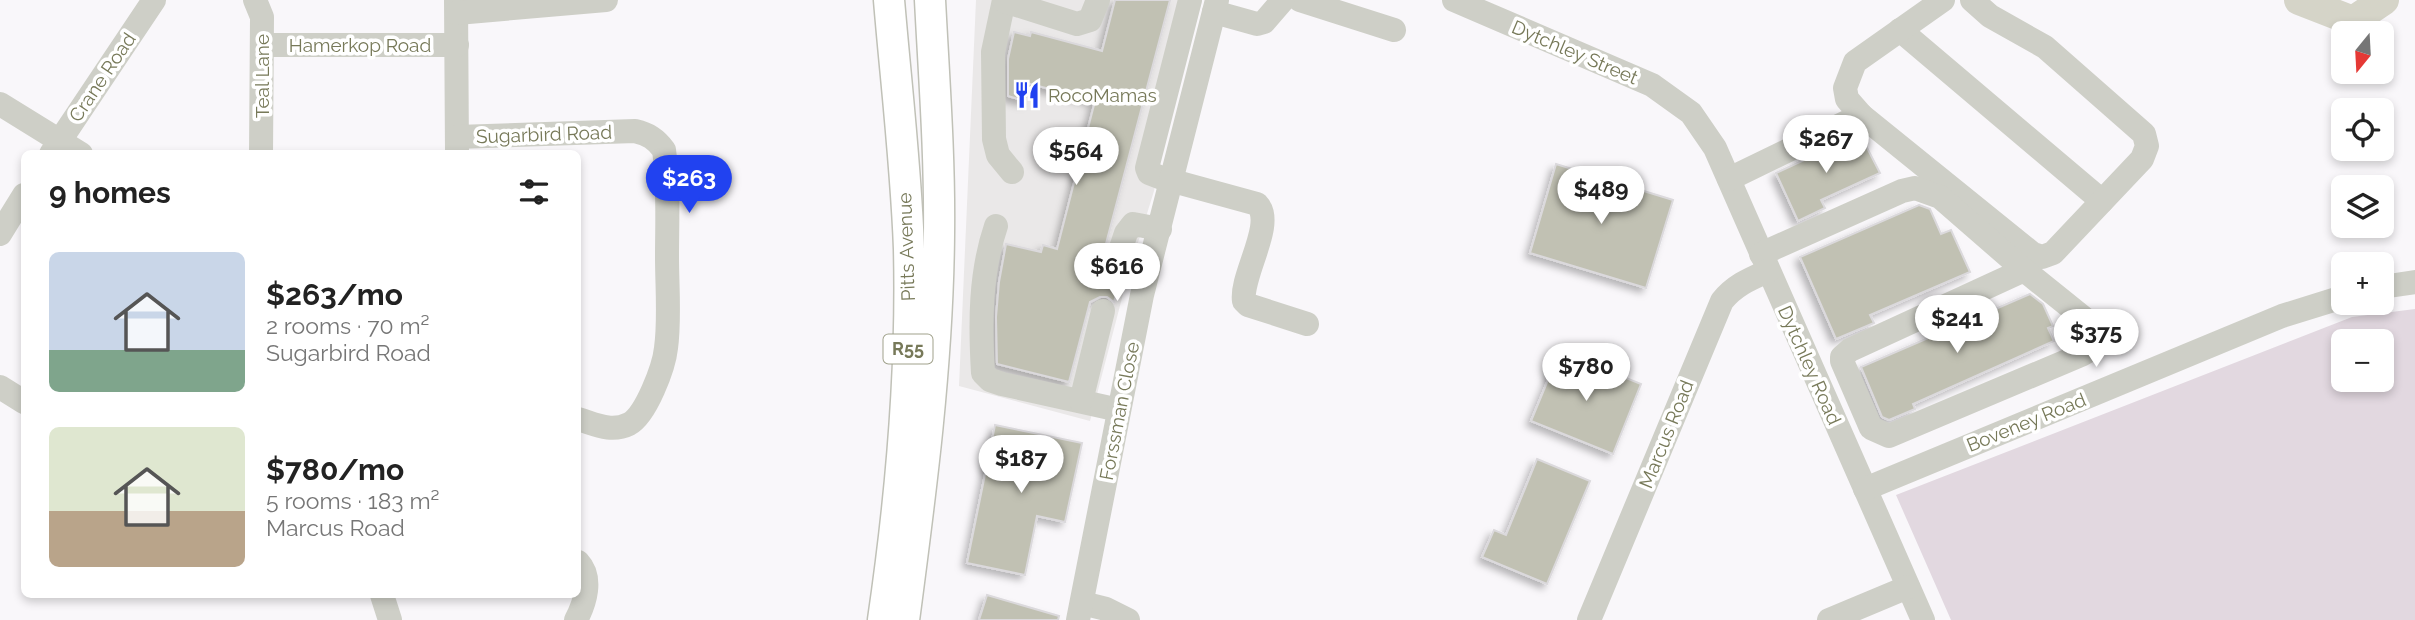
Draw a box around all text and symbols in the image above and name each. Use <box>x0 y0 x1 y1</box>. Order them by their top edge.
street label: Dytchley Street <box>1509 16 1642 89</box>
north arrow <box>2331 21 2394 84</box>
map controls <box>2331 21 2394 392</box>
street label: Crane Road <box>64 28 140 126</box>
street label: Teal Lane <box>251 34 273 118</box>
street label: Hamerkop Road <box>289 34 431 56</box>
restaurant icon: RocoMamas <box>1012 80 1042 110</box>
place label: RocoMamas <box>1048 84 1157 106</box>
button: locate <box>2331 98 2394 161</box>
pin: $267 <box>1785 116 1867 175</box>
street label: Sugarbird Road <box>476 121 612 147</box>
text: $267 <box>1799 124 1853 151</box>
pin: $564 <box>1035 128 1117 187</box>
text: $564 <box>1049 136 1103 163</box>
pin: $263 <box>648 156 730 215</box>
text: $263 <box>662 164 716 191</box>
pin: $489 <box>1560 166 1642 226</box>
icon: filters <box>515 173 553 211</box>
text: 9 homes <box>49 175 171 210</box>
text: $489 <box>1573 175 1629 202</box>
button: layers <box>2331 175 2394 238</box>
street label: Pitts Avenue <box>893 192 919 302</box>
pin: $616 <box>1076 244 1158 303</box>
text: $616 <box>1090 252 1144 279</box>
button: + <box>2331 252 2394 315</box>
text: $263/mo <box>266 277 403 312</box>
icon: home <box>105 280 189 364</box>
pin: $241 <box>1916 296 1998 355</box>
street label: Dytchley Road <box>1774 302 1846 428</box>
text: $241 <box>1931 304 1983 331</box>
pin: $375 <box>2055 310 2137 369</box>
text: 2 rooms · 70 m² <box>266 312 429 339</box>
text: $375 <box>2070 318 2122 345</box>
button: − <box>2331 329 2394 392</box>
road number: R55 <box>884 334 932 363</box>
text: Sugarbird Road <box>266 339 431 366</box>
street label: Forssman Close <box>1095 340 1143 482</box>
pin: $780 <box>1545 344 1627 403</box>
text: $780 <box>1558 352 1614 379</box>
street label: Marcus Road <box>1634 377 1698 491</box>
street label: Boveney Road <box>1963 388 2089 456</box>
pin: $187 <box>980 435 1062 495</box>
text: $187 <box>995 444 1047 471</box>
text: $780/mo <box>266 452 404 487</box>
icon: home <box>105 455 189 539</box>
text: 5 rooms · 183 m² <box>266 487 440 514</box>
text: Marcus Road <box>266 514 405 541</box>

